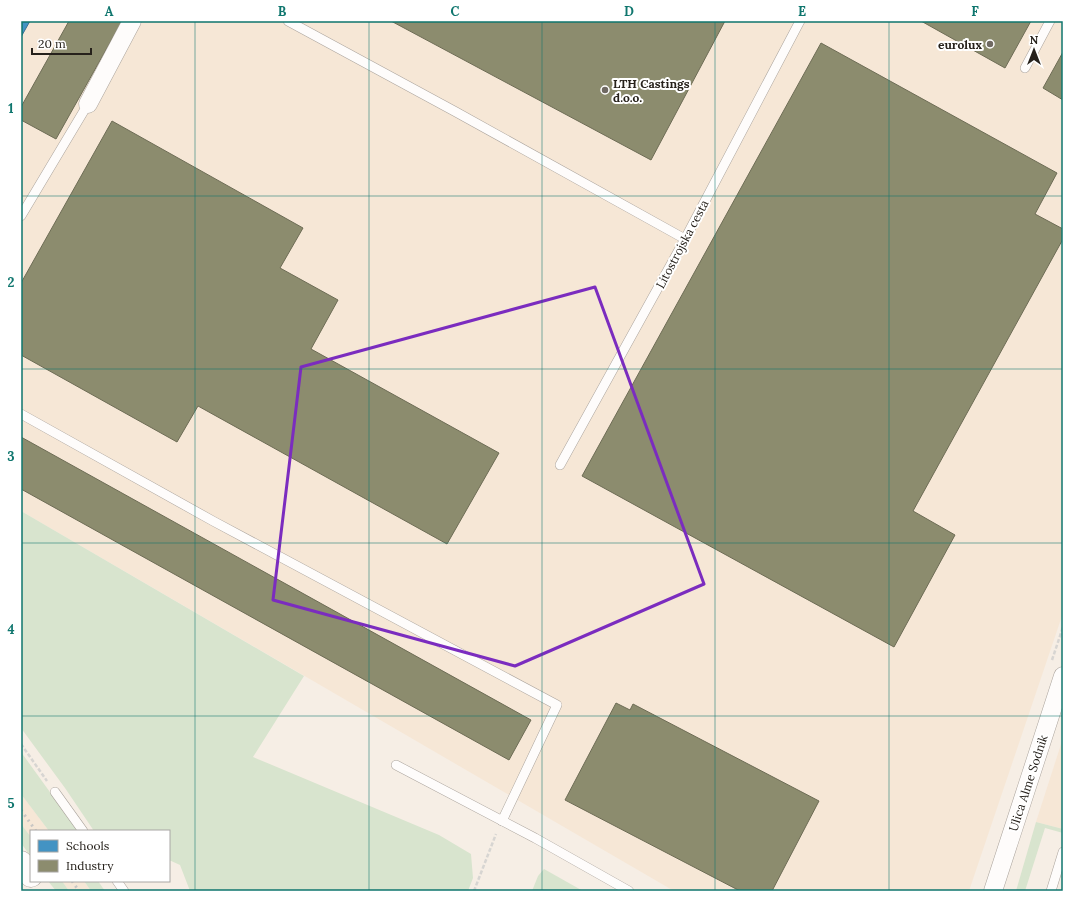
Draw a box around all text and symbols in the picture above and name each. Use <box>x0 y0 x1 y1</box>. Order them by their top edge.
text: A <box>105 3 114 20</box>
text: B <box>278 3 287 20</box>
text: C <box>451 3 460 20</box>
text: D <box>624 3 634 20</box>
text: E <box>798 3 806 20</box>
text: F <box>971 3 979 20</box>
scale bar <box>32 30 91 56</box>
north arrow <box>1014 30 1054 70</box>
text: N <box>1030 33 1039 47</box>
text: 20 m <box>38 36 66 51</box>
place label: eurolux <box>938 37 982 52</box>
marker: eurolux <box>985 39 995 49</box>
place label: LTH Castings d.o.o. <box>613 76 690 105</box>
marker: LTH Castings d.o.o. <box>600 85 610 95</box>
text: 1 <box>8 100 14 117</box>
street label: Litostrojska cesta <box>652 197 712 291</box>
text: 2 <box>8 274 15 291</box>
text: 3 <box>7 448 15 465</box>
text: 4 <box>7 621 15 638</box>
street label: Ulica Alme Sodnik <box>1005 732 1051 833</box>
text: 5 <box>7 795 15 812</box>
legend <box>30 830 170 882</box>
text: Schools <box>66 838 110 853</box>
text: Industry <box>66 858 114 873</box>

